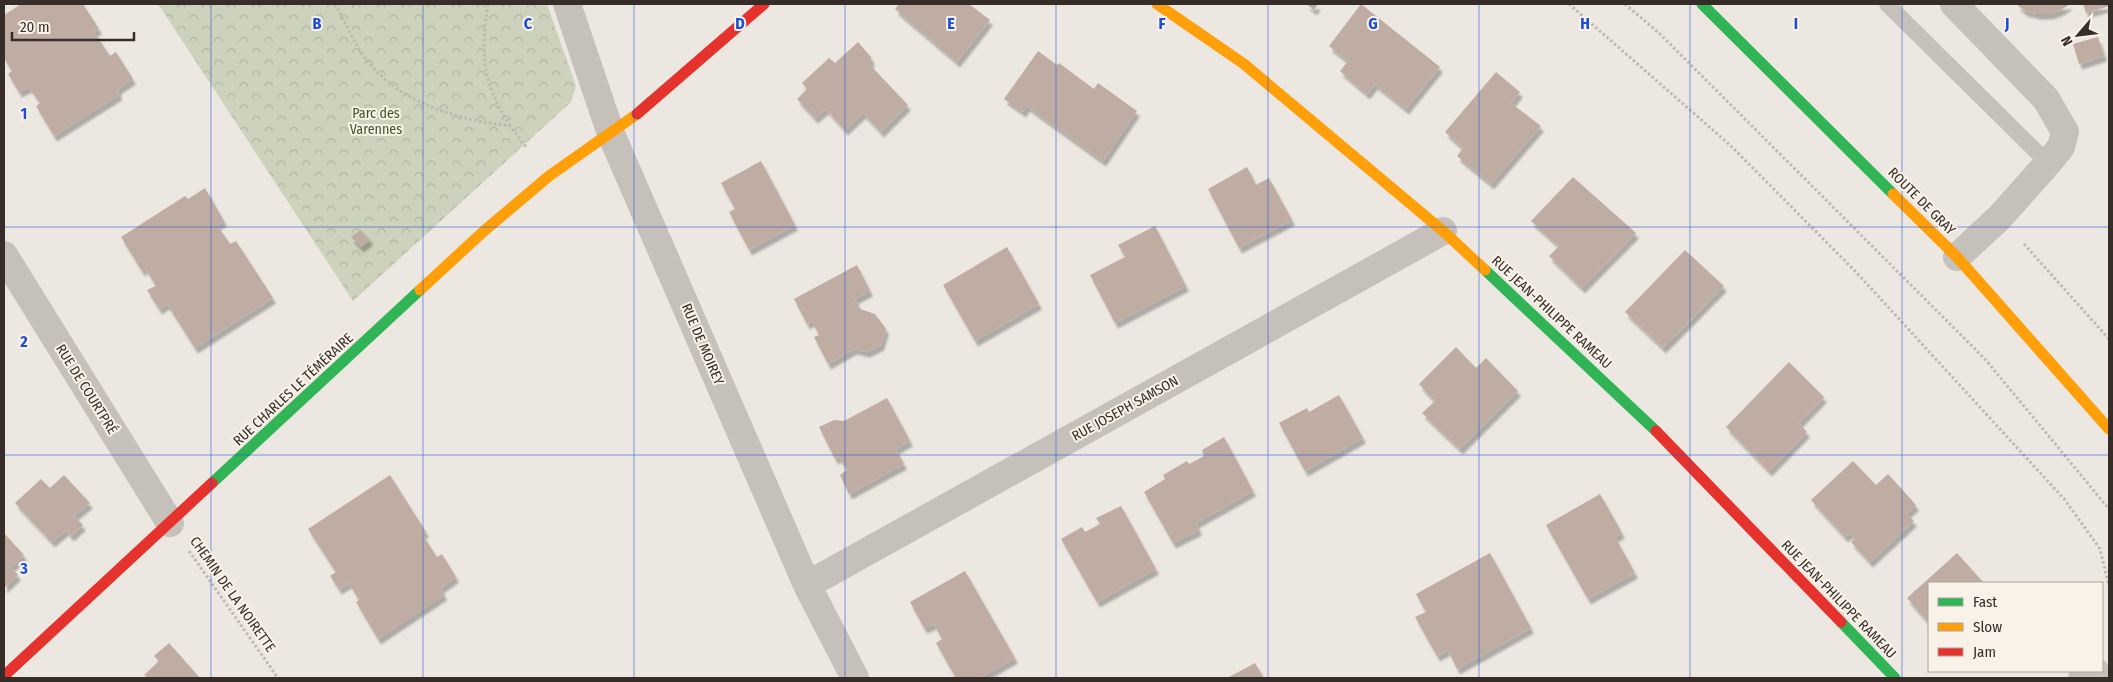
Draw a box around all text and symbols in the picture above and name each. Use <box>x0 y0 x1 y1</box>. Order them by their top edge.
scale bar <box>12 10 135 42</box>
north arrow <box>2053 10 2103 60</box>
text: B <box>313 14 322 33</box>
text: C <box>524 14 533 33</box>
text: D <box>735 14 745 33</box>
text: E <box>947 14 955 33</box>
text: F <box>1158 14 1166 33</box>
text: G <box>1368 14 1378 33</box>
text: H <box>1580 14 1590 33</box>
text: I <box>1794 14 1798 33</box>
text: J <box>2004 14 2009 33</box>
text: 20 m <box>20 18 50 36</box>
text: N <box>2057 33 2076 49</box>
text: 1 <box>21 104 27 123</box>
park label: Parc des Varennes <box>350 105 402 138</box>
street label: ROUTE DE GRAY <box>1884 164 1959 239</box>
street label: RUE JEAN-PHILIPPE RAMEAU <box>1488 252 1615 372</box>
street label: RUE DE MOIREY <box>678 301 727 388</box>
street label: RUE CHARLES LE TÉMÉRAIRE <box>229 328 357 449</box>
text: 2 <box>19 332 28 351</box>
street label: RUE DE COURTPRÉ <box>52 341 122 438</box>
street label: RUE JOSEPH SAMSON <box>1069 372 1181 445</box>
street label: CHEMIN DE LA NOIRETTE <box>186 533 279 656</box>
street label: RUE JEAN-PHILIPPE RAMEAU <box>1778 537 1900 662</box>
text: 3 <box>19 559 28 578</box>
legend <box>1928 582 2103 672</box>
text: Fast <box>1973 593 1997 611</box>
text: Slow <box>1973 618 2002 636</box>
text: Jam <box>1973 643 1996 661</box>

